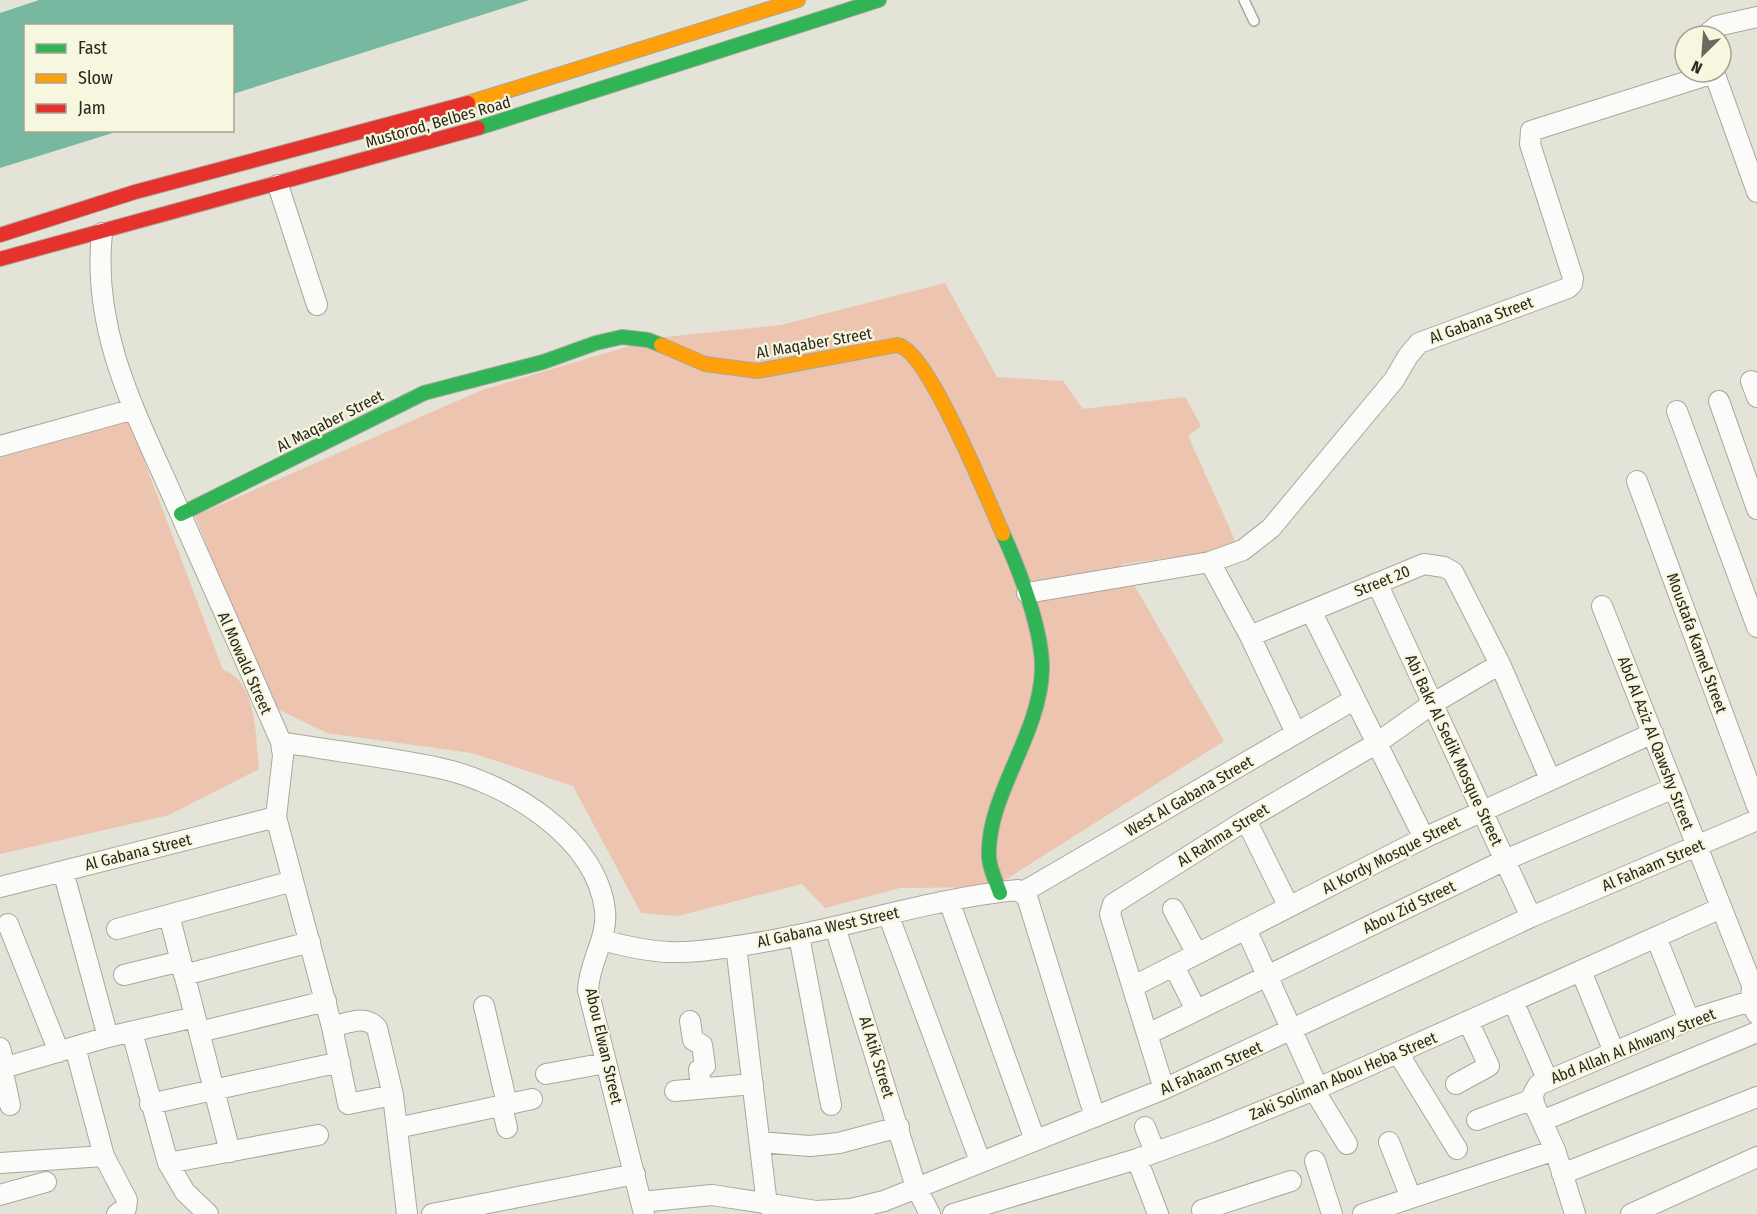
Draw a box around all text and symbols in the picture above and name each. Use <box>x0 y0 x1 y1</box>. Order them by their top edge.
legend <box>24 24 234 132</box>
north arrow <box>1673 24 1733 84</box>
text: Fast <box>78 37 107 59</box>
text: N <box>1689 57 1705 78</box>
text: Slow <box>78 67 113 89</box>
street label: Mustorod, Belbes Road <box>363 92 513 152</box>
text: Jam <box>78 97 106 119</box>
street label: Al Gabana Street <box>1427 292 1536 348</box>
street label: Al Maqaber Street <box>755 323 874 363</box>
street label: Al Maqaber Street <box>274 386 387 456</box>
street label: Street 20 <box>1351 561 1413 601</box>
street label: Moustafa Kamel Street <box>1663 570 1731 716</box>
street label: Al Mowald Street <box>214 609 276 718</box>
street label: Abi Bakr Al Sedik Mosque Street <box>1401 651 1507 849</box>
street label: Abd Al Aziz Al Qawshy Street <box>1614 654 1698 833</box>
street label: West Al Gabana Street <box>1122 751 1257 840</box>
street label: Al Rahma Street <box>1174 799 1273 871</box>
street label: Al Kordy Mosque Street <box>1319 812 1464 898</box>
street label: Al Gabana Street <box>83 829 194 874</box>
street label: Al Fahaam Street <box>1599 835 1708 895</box>
street label: Abou Zid Street <box>1360 876 1459 938</box>
street label: Al Gabana West Street <box>755 903 901 951</box>
street label: Abou Elwan Street <box>581 986 627 1107</box>
street label: Abd Allah Al Ahwany Street <box>1548 1004 1719 1088</box>
street label: Al Atik Street <box>856 1014 899 1101</box>
street label: Zaki Soliman Abou Heba Street <box>1246 1028 1440 1124</box>
street label: Al Fahaam Street <box>1157 1037 1266 1099</box>

